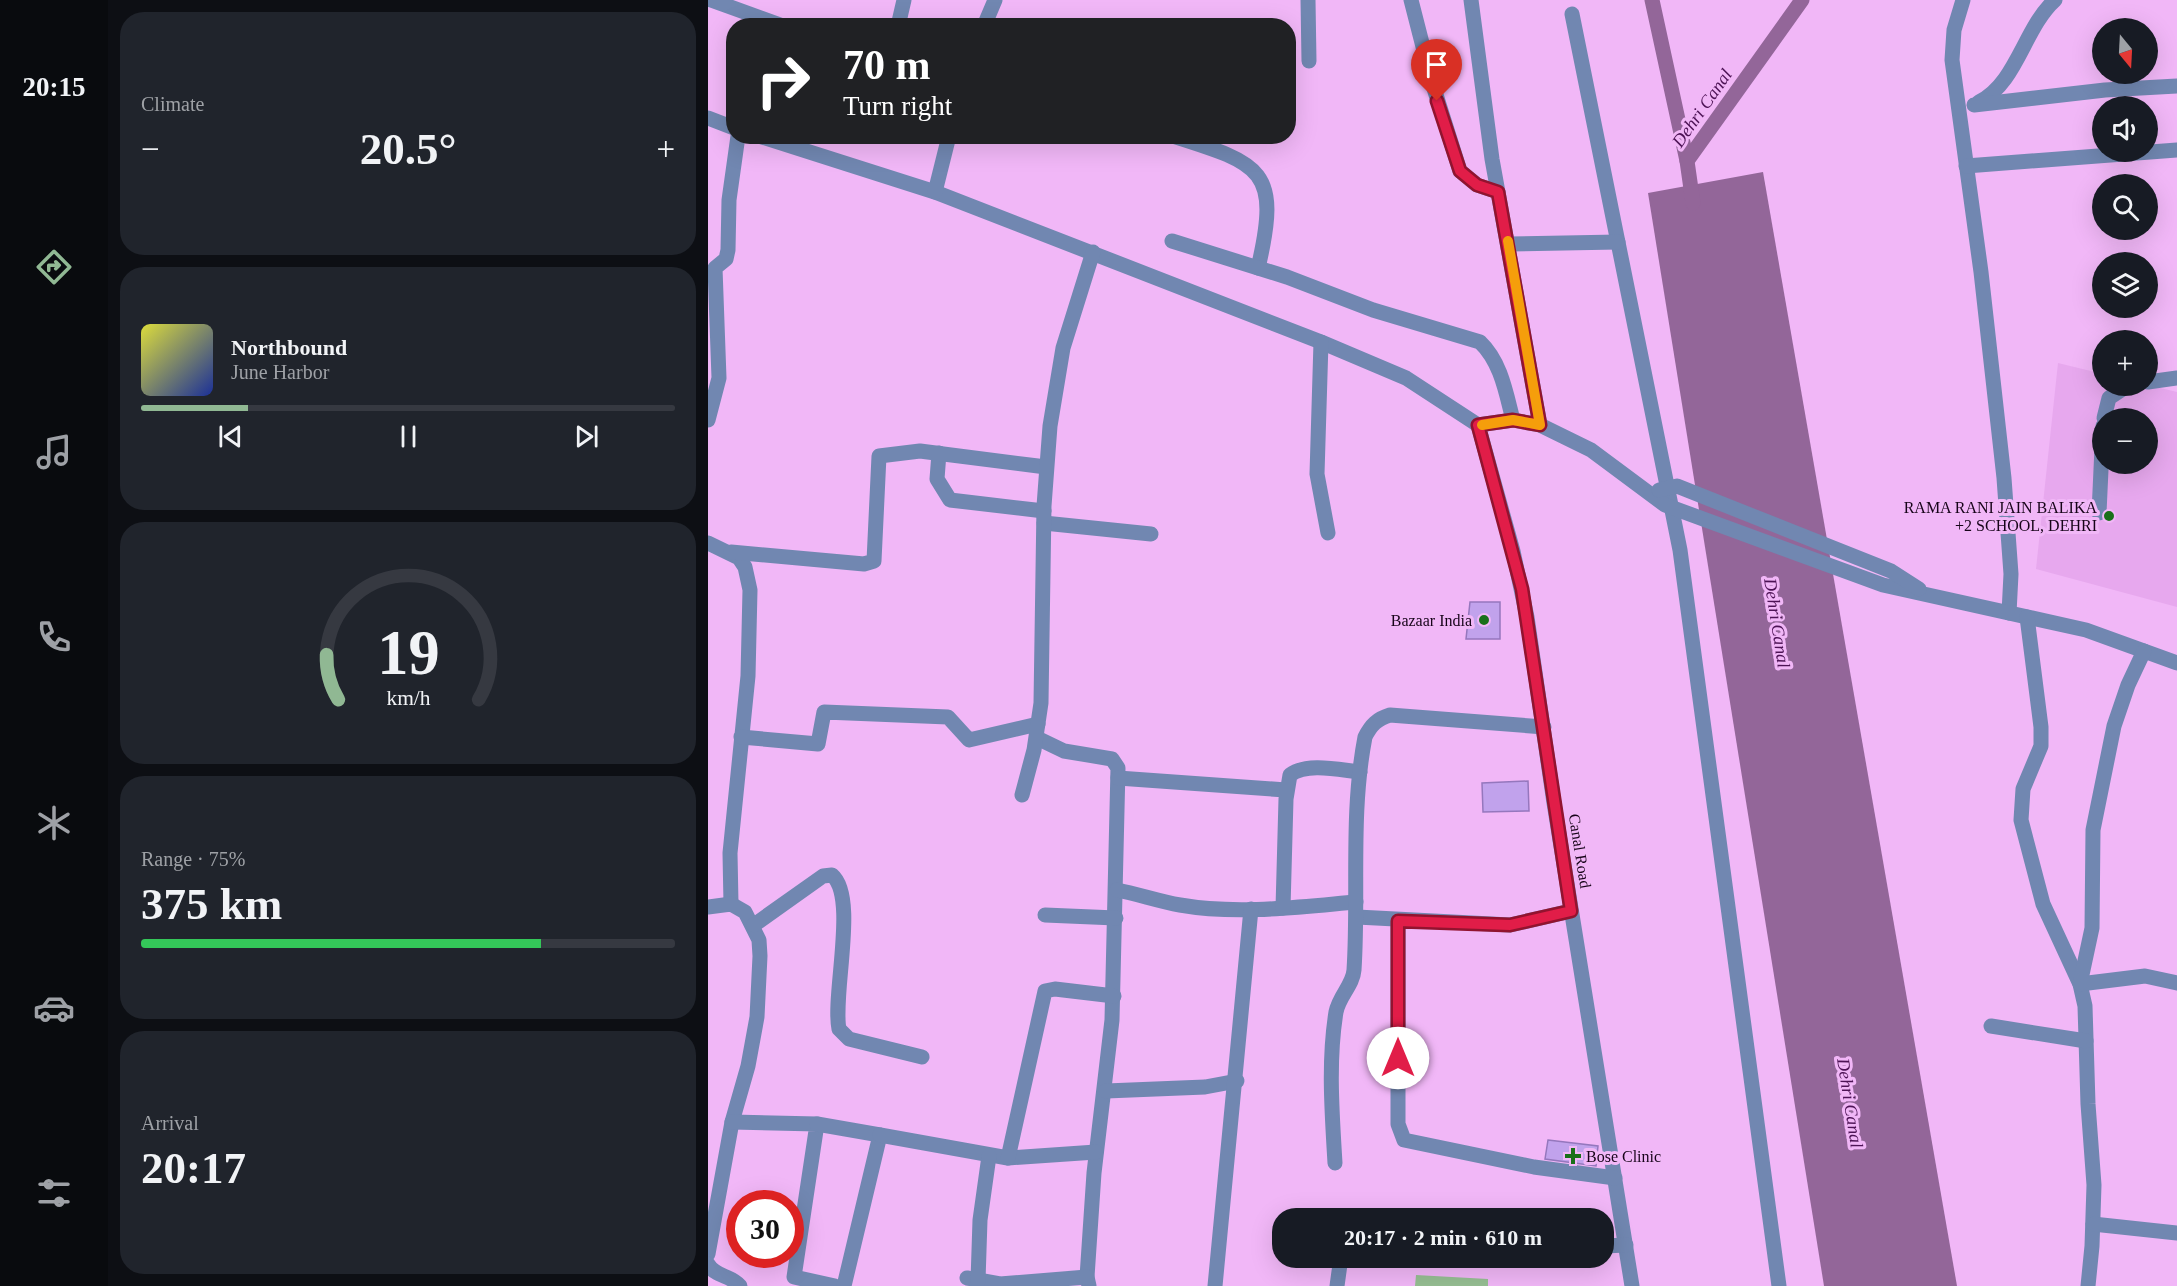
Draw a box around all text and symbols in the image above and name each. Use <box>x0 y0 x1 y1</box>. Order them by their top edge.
north arrow <box>2092 18 2158 84</box>
map controls <box>2092 18 2158 474</box>
pin <box>1411 39 1462 101</box>
icon: right <box>744 42 822 120</box>
text: 70 m <box>843 42 931 88</box>
icon: arrive <box>1420 48 1453 81</box>
water label: Dehri Canal <box>1667 65 1736 152</box>
text: 20:15 <box>23 72 86 102</box>
text: Turn right <box>843 91 952 121</box>
text: Climate <box>141 93 204 115</box>
button: sound <box>2092 96 2158 162</box>
text: 20.5° <box>360 124 456 174</box>
text: − <box>141 131 160 167</box>
text: + <box>656 131 675 167</box>
button: search <box>2092 174 2158 240</box>
icon: directions <box>33 246 75 288</box>
button: layers <box>2092 252 2158 318</box>
button: + <box>2092 330 2158 396</box>
text: Northbound <box>231 335 347 360</box>
text: June Harbor <box>231 361 329 383</box>
button: − <box>2092 408 2158 474</box>
icon: previous <box>214 420 247 453</box>
icon: pause <box>392 420 425 453</box>
icon: next <box>570 420 603 453</box>
icon: music <box>33 431 75 473</box>
place label: RAMA RANI JAIN BALIKA +2 SCHOOL, DEHRI <box>1904 499 2097 534</box>
marker: RAMA RANI JAIN BALIKA +2 SCHOOL, DEHRI <box>2102 509 2116 523</box>
water label: Dehri Canal <box>1760 576 1794 669</box>
place label: Bazaar India <box>1391 612 1472 629</box>
marker: Bazaar India <box>1477 613 1491 627</box>
icon: phone <box>33 616 75 658</box>
text: 19 <box>377 618 439 687</box>
text: km/h <box>386 686 430 710</box>
icon: climate <box>33 802 75 844</box>
street label: Canal Road <box>1566 813 1594 889</box>
text: Range · 75% <box>141 848 245 870</box>
text: 375 km <box>141 879 282 929</box>
icon: car <box>33 987 75 1029</box>
position arrow <box>1366 1026 1430 1090</box>
water label: Dehri Canal <box>1833 1056 1867 1149</box>
text: Arrival <box>141 1112 199 1134</box>
text: 20:17 <box>141 1143 246 1193</box>
marker: Bose Clinic <box>1564 1147 1582 1165</box>
place label: Bose Clinic <box>1586 1148 1661 1165</box>
icon: filters <box>33 1172 75 1214</box>
speed limit sign: 30 <box>726 1190 804 1268</box>
text: 20:17 · 2 min · 610 m <box>1344 1225 1542 1250</box>

